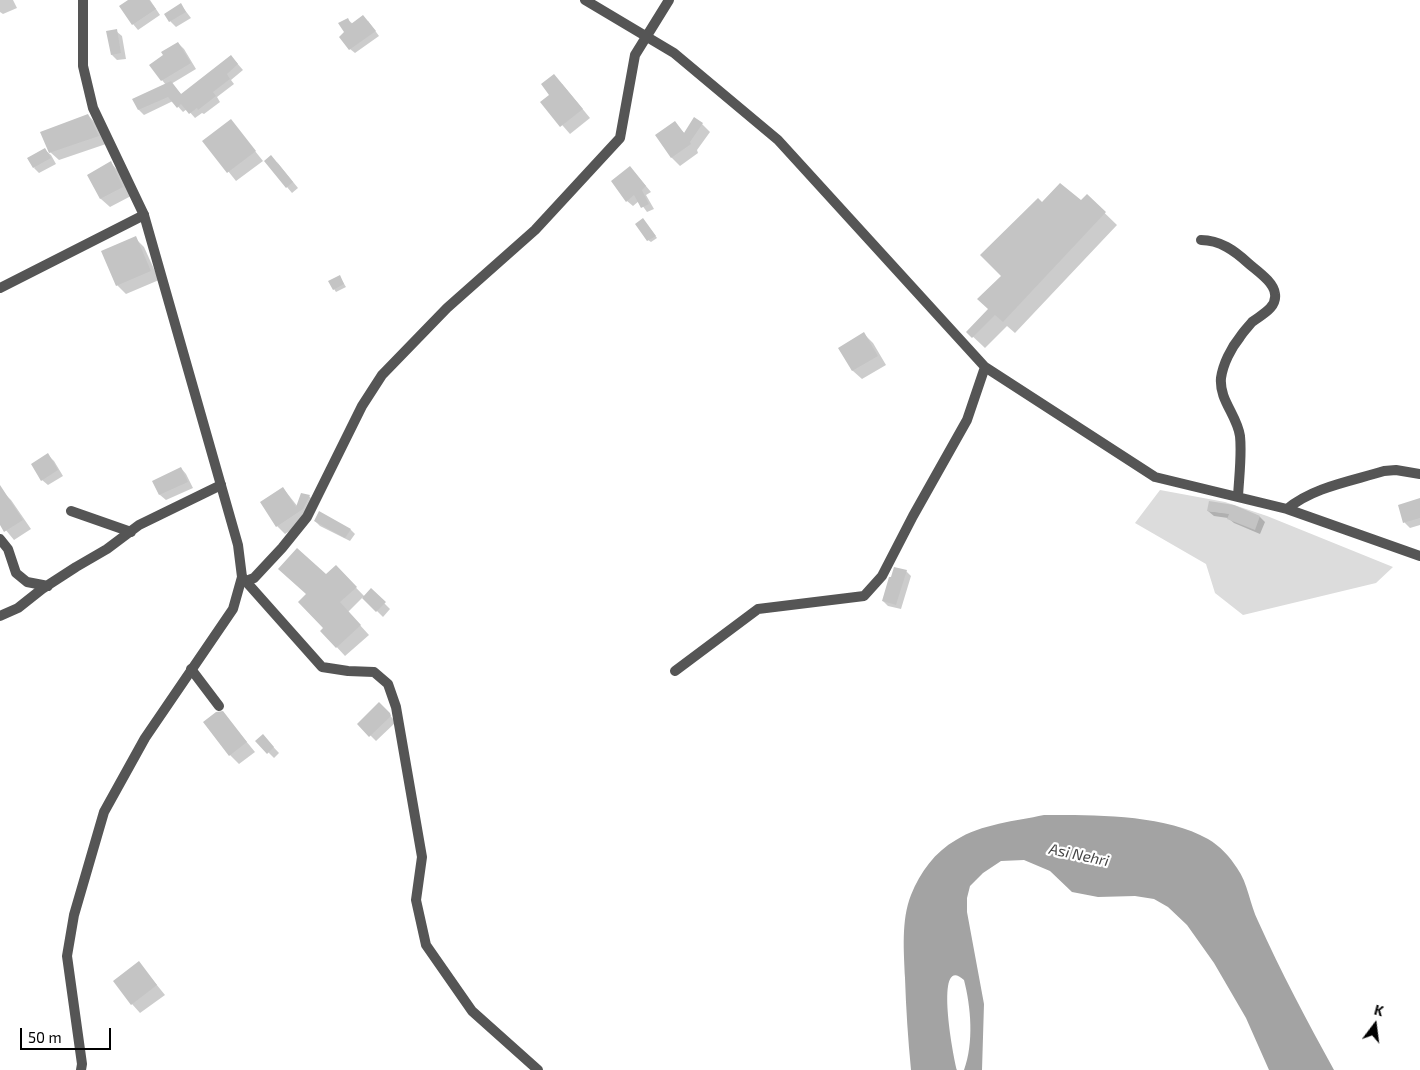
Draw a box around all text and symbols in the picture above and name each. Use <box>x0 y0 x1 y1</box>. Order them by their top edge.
water label: Asi Nehri <box>1047 840 1111 870</box>
north arrow <box>1350 1000 1400 1050</box>
text: K <box>1373 1001 1385 1019</box>
scale bar <box>22 1018 114 1050</box>
text: 50 m <box>28 1028 62 1046</box>

